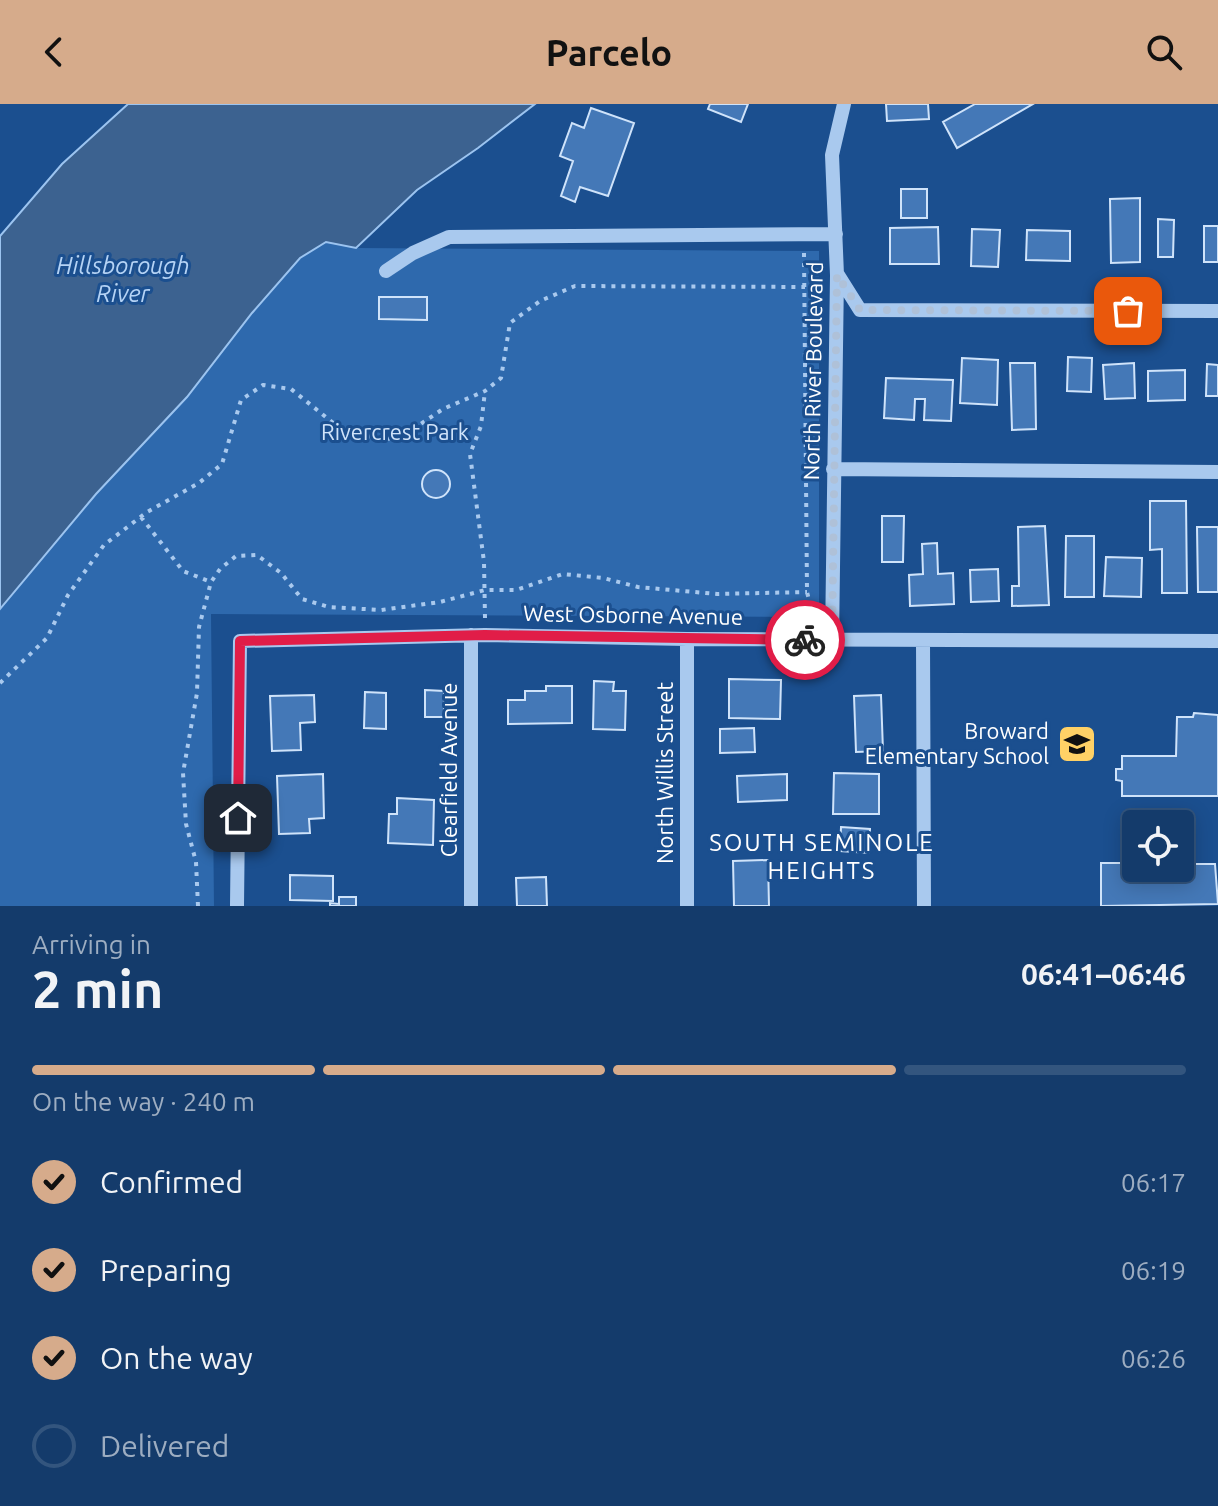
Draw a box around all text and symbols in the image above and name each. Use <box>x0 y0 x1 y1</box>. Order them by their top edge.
icon: back <box>32 30 76 74</box>
icon: search <box>1142 30 1186 74</box>
text: Parcelo <box>546 32 672 73</box>
water label: Hillsborough River <box>56 252 190 307</box>
street label: North River Boulevard <box>798 261 827 481</box>
pin <box>1094 277 1162 345</box>
icon: bag <box>1106 289 1150 333</box>
park label: Rivercrest Park <box>321 419 469 444</box>
street label: West Osborne Avenue <box>523 600 743 629</box>
courier <box>765 600 845 680</box>
icon: bike <box>783 618 827 662</box>
street label: North Willis Street <box>652 682 677 864</box>
street label: Clearfield Avenue <box>436 683 461 857</box>
place label: Broward Elementary School <box>865 718 1049 768</box>
school or university icon: Broward Elementary School <box>1056 723 1098 765</box>
pin <box>204 784 272 852</box>
icon: home <box>216 796 260 840</box>
map controls <box>1122 810 1194 882</box>
button: locate <box>1122 810 1194 882</box>
district label: SOUTH SEMINOLE HEIGHTS <box>709 829 935 884</box>
text: Arriving in <box>32 930 151 959</box>
text: 06:41–06:46 <box>1021 957 1186 991</box>
text: 2 min <box>32 960 163 1018</box>
text: On the way · 240 m <box>32 1087 255 1116</box>
icon: check <box>32 1160 76 1204</box>
text: Confirmed <box>100 1165 243 1199</box>
text: 06:17 <box>1121 1168 1186 1197</box>
icon: check <box>32 1248 76 1292</box>
text: Preparing <box>100 1253 232 1287</box>
text: 06:19 <box>1121 1256 1186 1285</box>
icon: check <box>32 1336 76 1380</box>
text: On the way <box>100 1341 253 1375</box>
text: 06:26 <box>1121 1344 1186 1373</box>
text: Delivered <box>100 1429 229 1463</box>

